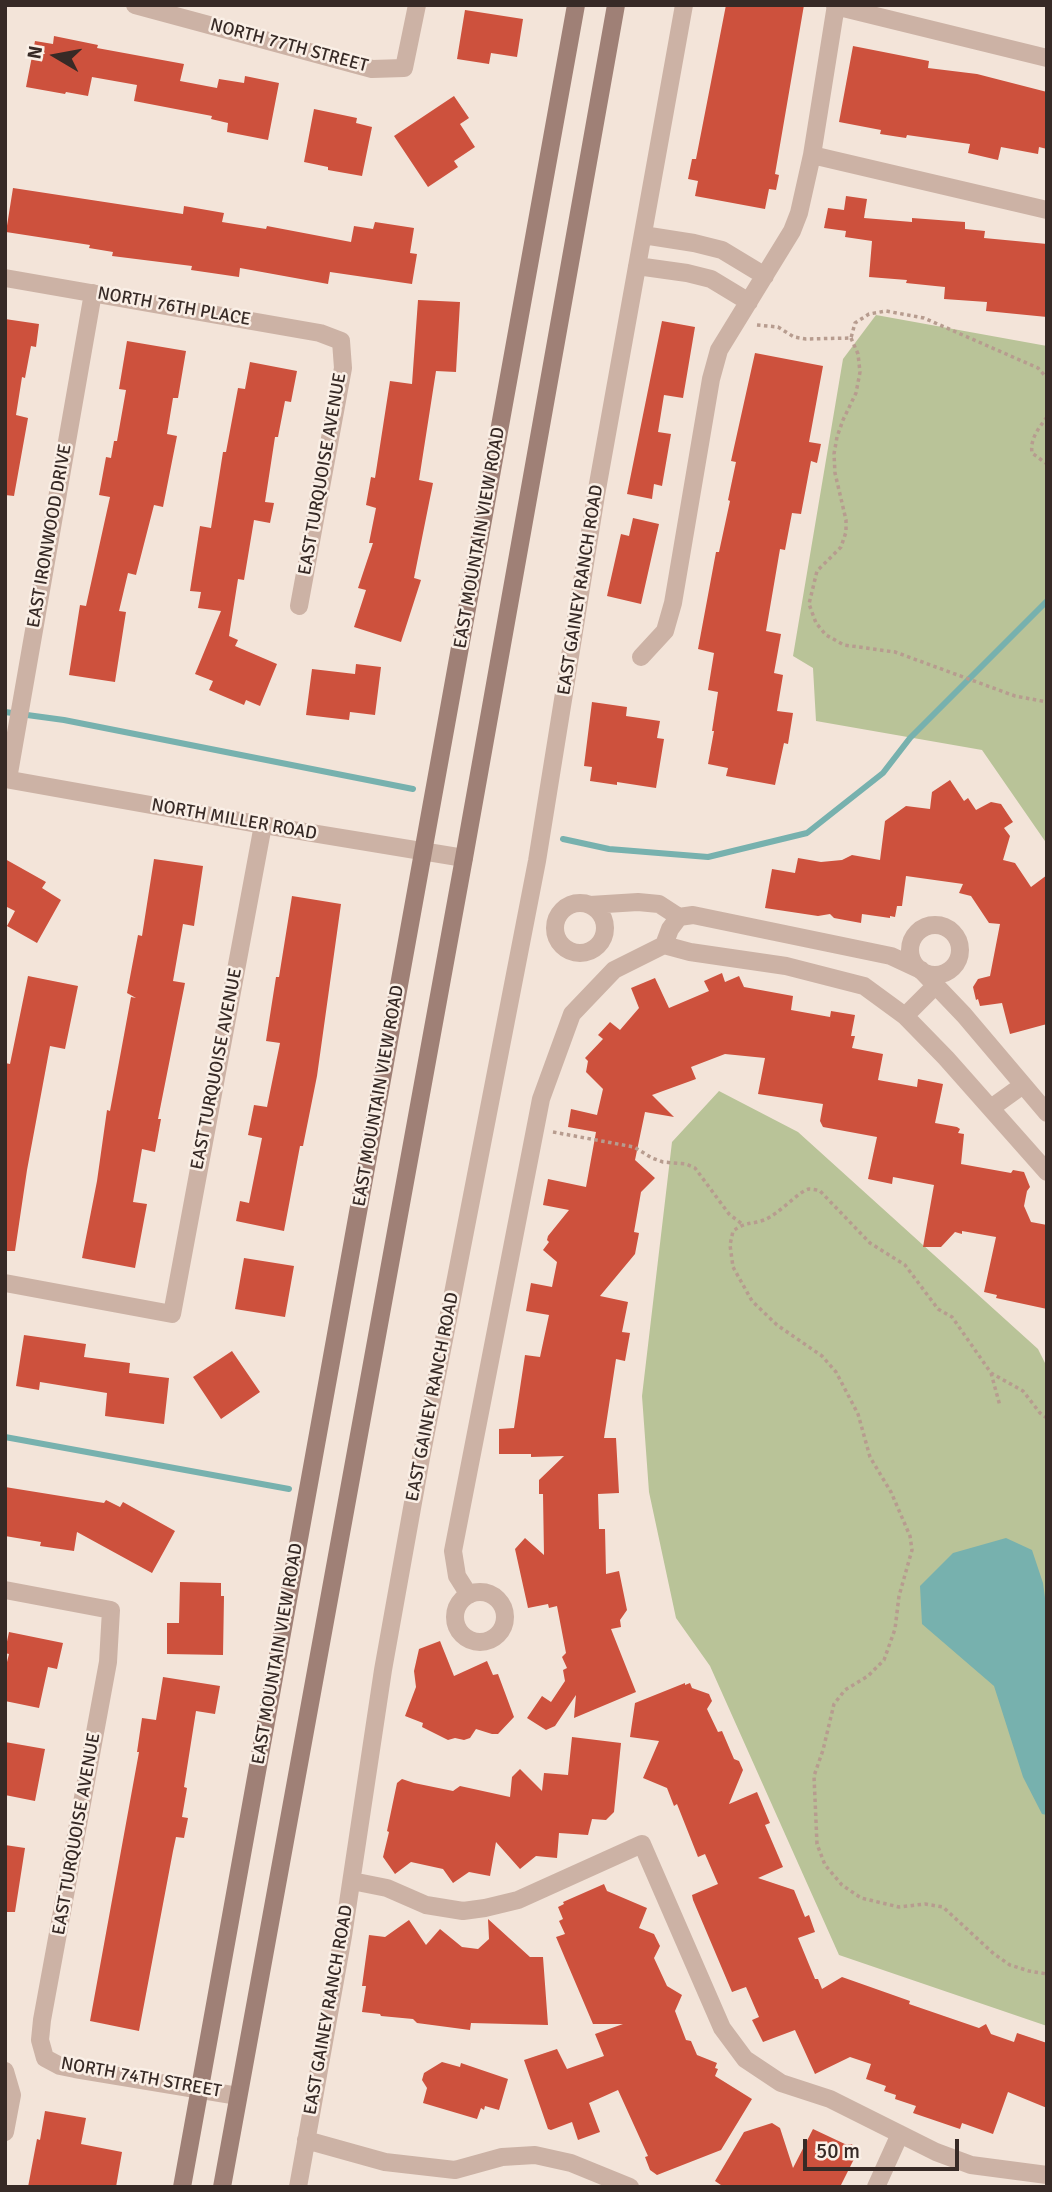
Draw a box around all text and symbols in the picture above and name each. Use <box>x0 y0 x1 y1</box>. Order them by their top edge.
street label: NORTH 77TH STREET <box>208 15 370 77</box>
north arrow <box>21 21 91 91</box>
text: N <box>22 44 48 61</box>
street label: NORTH 76TH PLACE <box>96 283 252 331</box>
street label: EAST TURQUOISE AVENUE <box>295 371 351 577</box>
street label: EAST MOUNTAIN VIEW ROAD <box>450 426 510 650</box>
street label: EAST IRONWOOD DRIVE <box>23 442 77 630</box>
street label: EAST GAINEY RANCH ROAD <box>554 483 608 697</box>
street label: NORTH MILLER ROAD <box>150 795 318 845</box>
street label: EAST TURQUOISE AVENUE <box>187 966 247 1172</box>
street label: EAST MOUNTAIN VIEW ROAD <box>349 984 409 1208</box>
street label: EAST GAINEY RANCH ROAD <box>402 1291 464 1503</box>
street label: EAST MOUNTAIN VIEW ROAD <box>248 1542 308 1766</box>
street label: EAST TURQUOISE AVENUE <box>49 1731 105 1937</box>
street label: EAST GAINEY RANCH ROAD <box>300 1903 358 2117</box>
street label: NORTH 74TH STREET <box>59 2053 223 2103</box>
scale bar <box>807 2126 963 2170</box>
text: 50 m <box>816 2138 860 2164</box>

